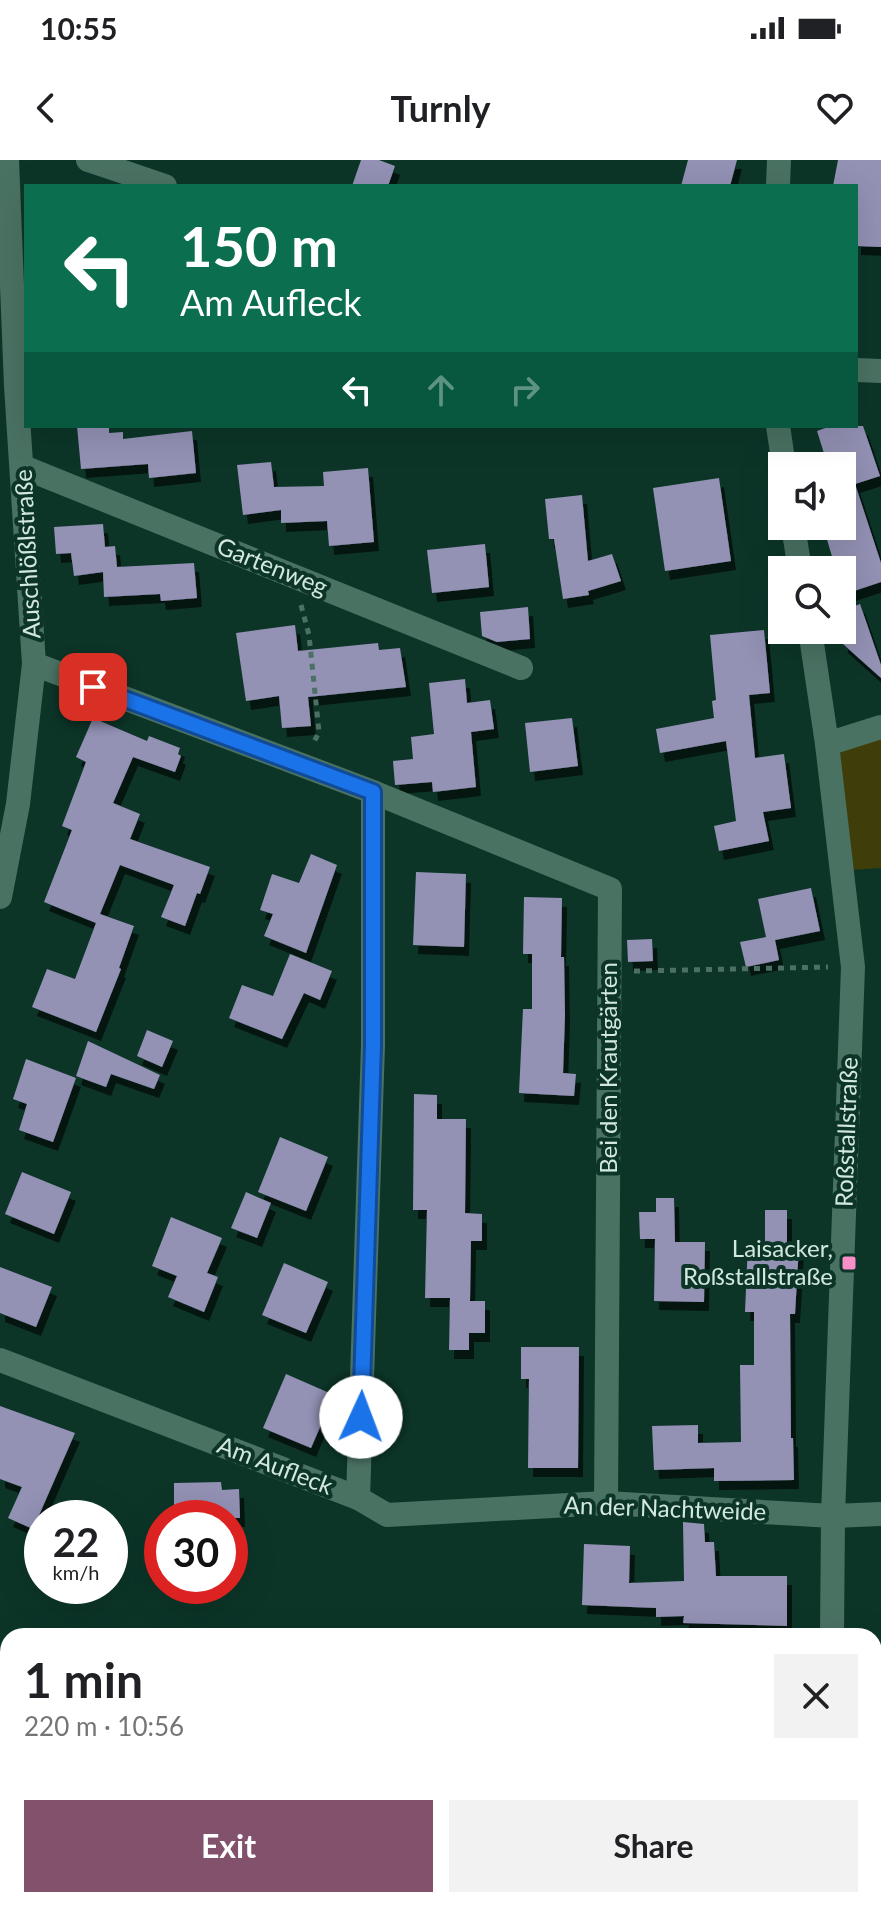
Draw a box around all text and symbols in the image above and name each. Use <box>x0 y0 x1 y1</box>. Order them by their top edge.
text: 10:55 <box>40 10 117 46</box>
icon: back <box>24 86 68 130</box>
text: Turnly <box>390 86 491 130</box>
icon: heart <box>813 86 857 130</box>
text: 150 m <box>180 212 338 279</box>
icon: left <box>48 216 152 320</box>
text: Am Aufleck <box>180 280 362 324</box>
icon: left <box>335 368 379 412</box>
icon: ahead <box>419 368 463 412</box>
icon: right <box>503 368 547 412</box>
map controls <box>768 452 856 644</box>
button: sound <box>768 452 856 540</box>
street label: Auschlößlstraße <box>8 469 45 639</box>
street label: Gartenweg <box>213 530 332 601</box>
button: search <box>768 556 856 644</box>
pin <box>59 653 127 721</box>
icon: arrive <box>71 665 115 709</box>
street label: Bei den Krautgärten <box>593 962 622 1174</box>
street label: Roßstallstraße <box>828 1056 863 1207</box>
place label: Laisacker, Roßstallstraße <box>683 1233 833 1290</box>
marker: Laisacker, Roßstallstraße <box>840 1254 858 1272</box>
position arrow <box>319 1375 403 1459</box>
street label: Am Aufleck <box>214 1429 338 1500</box>
street label: An der Nachtweide <box>563 1489 767 1526</box>
speed limit sign: 30 <box>144 1500 248 1604</box>
text: 22 <box>53 1518 99 1566</box>
text: km/h <box>53 1560 99 1584</box>
text: 1 min <box>24 1651 143 1708</box>
button: close <box>774 1654 858 1738</box>
text: 220 m · 10:56 <box>24 1710 184 1742</box>
button: Exit <box>24 1800 433 1892</box>
button: Share <box>449 1800 858 1892</box>

